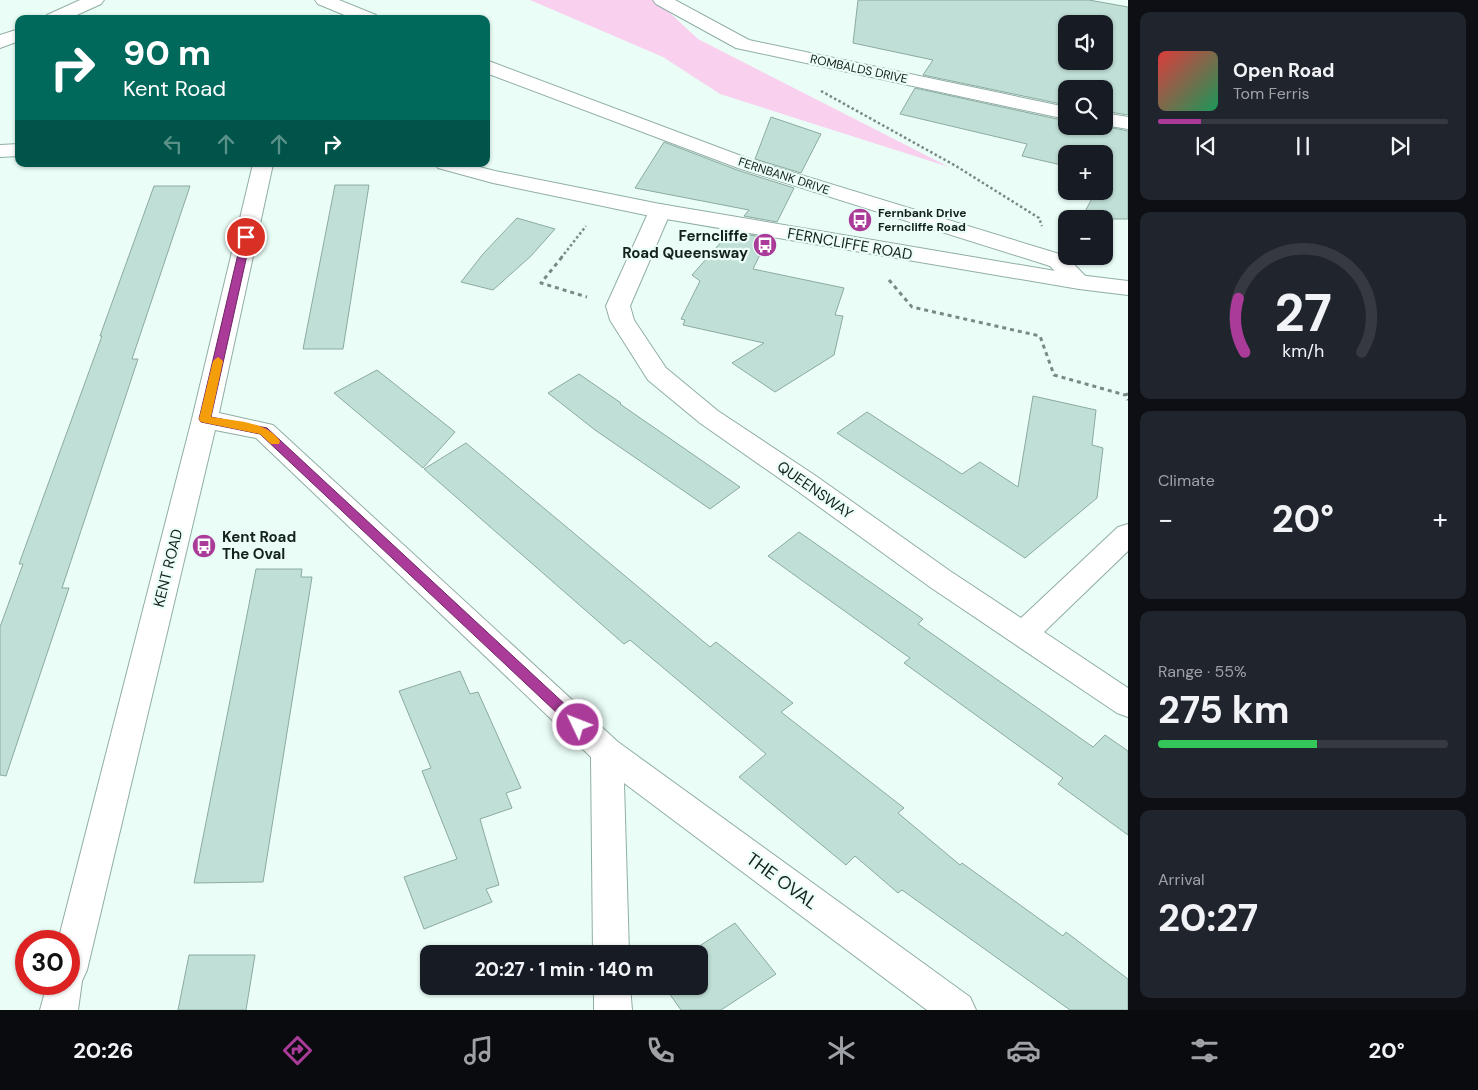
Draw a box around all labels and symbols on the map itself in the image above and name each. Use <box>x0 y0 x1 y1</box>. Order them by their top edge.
street label: ROMBALDS DRIVE <box>809 51 909 87</box>
street label: FERNBANK DRIVE <box>736 154 832 198</box>
place label: Fernbank Drive Ferncliffe Road <box>878 205 966 235</box>
bus stop icon: Fernbank Drive Ferncliffe Road <box>847 207 873 233</box>
pin <box>225 216 267 258</box>
street label: FERNCLIFFE ROAD <box>786 223 914 265</box>
place label: Ferncliffe Road Queensway <box>622 226 748 263</box>
bus stop icon: Ferncliffe Road Queensway <box>752 232 778 258</box>
street label: QUEENSWAY <box>773 457 857 524</box>
street label: KENT ROAD <box>149 527 187 609</box>
place label: Kent Road The Oval <box>222 527 296 564</box>
bus stop icon: Kent Road The Oval <box>191 533 217 559</box>
position arrow <box>551 698 603 750</box>
street label: THE OVAL <box>742 847 822 915</box>
speed limit sign: 30 <box>15 930 80 995</box>

